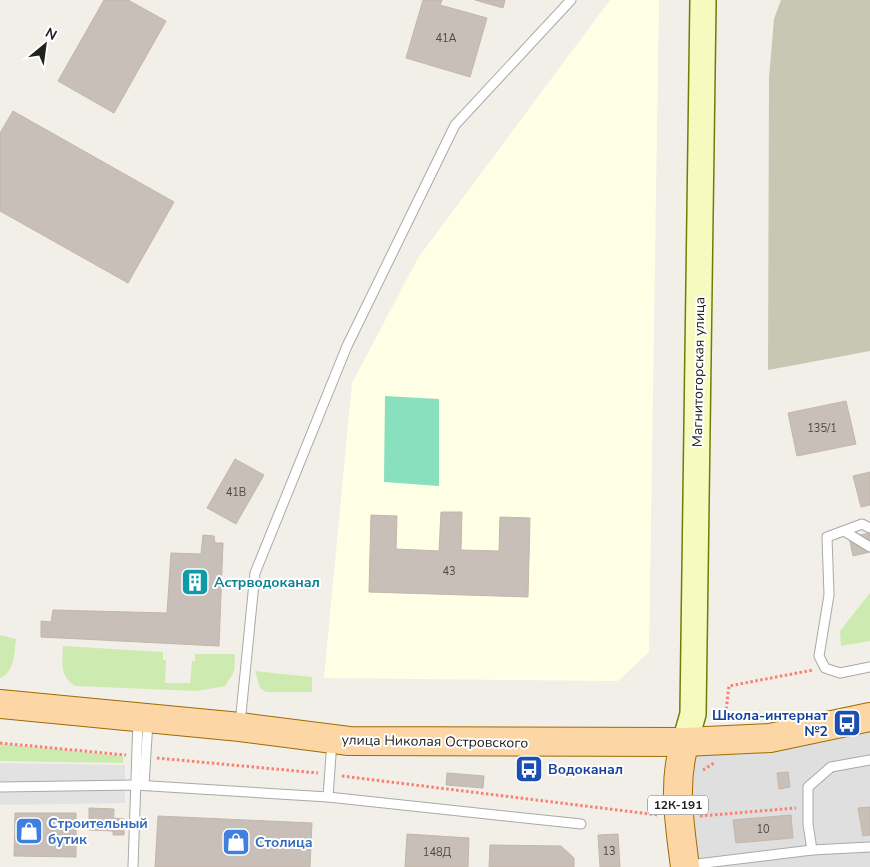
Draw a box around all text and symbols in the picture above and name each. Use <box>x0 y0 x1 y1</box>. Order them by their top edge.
north arrow <box>20 20 70 70</box>
text: N <box>42 23 60 45</box>
house number: 41А <box>435 31 457 46</box>
street label: Магнитогорская улица <box>688 297 709 447</box>
house number: 135/1 <box>807 421 837 436</box>
house number: 41В <box>226 485 246 500</box>
house number: 43 <box>442 564 456 579</box>
building icon: Астрводоканал <box>180 567 210 597</box>
place label: Астрводоканал <box>214 573 320 592</box>
place label: Школа-интернат №2 <box>712 706 828 741</box>
bus stop icon: Школа-интернат №2 <box>832 708 862 738</box>
street label: улица Николая Островского <box>341 730 529 753</box>
bus stop icon: Водоканал <box>514 754 544 784</box>
place label: Водоканал <box>548 760 623 779</box>
road number: 12К-191 <box>648 796 708 814</box>
place label: Строительный бутик <box>48 814 148 849</box>
shop icon: Строительный бутик <box>14 816 44 846</box>
house number: 10 <box>756 822 770 837</box>
shop icon: Столица <box>221 827 251 857</box>
place label: Столица <box>255 833 313 852</box>
house number: 13 <box>602 844 616 859</box>
house number: 148Д <box>423 845 452 860</box>

